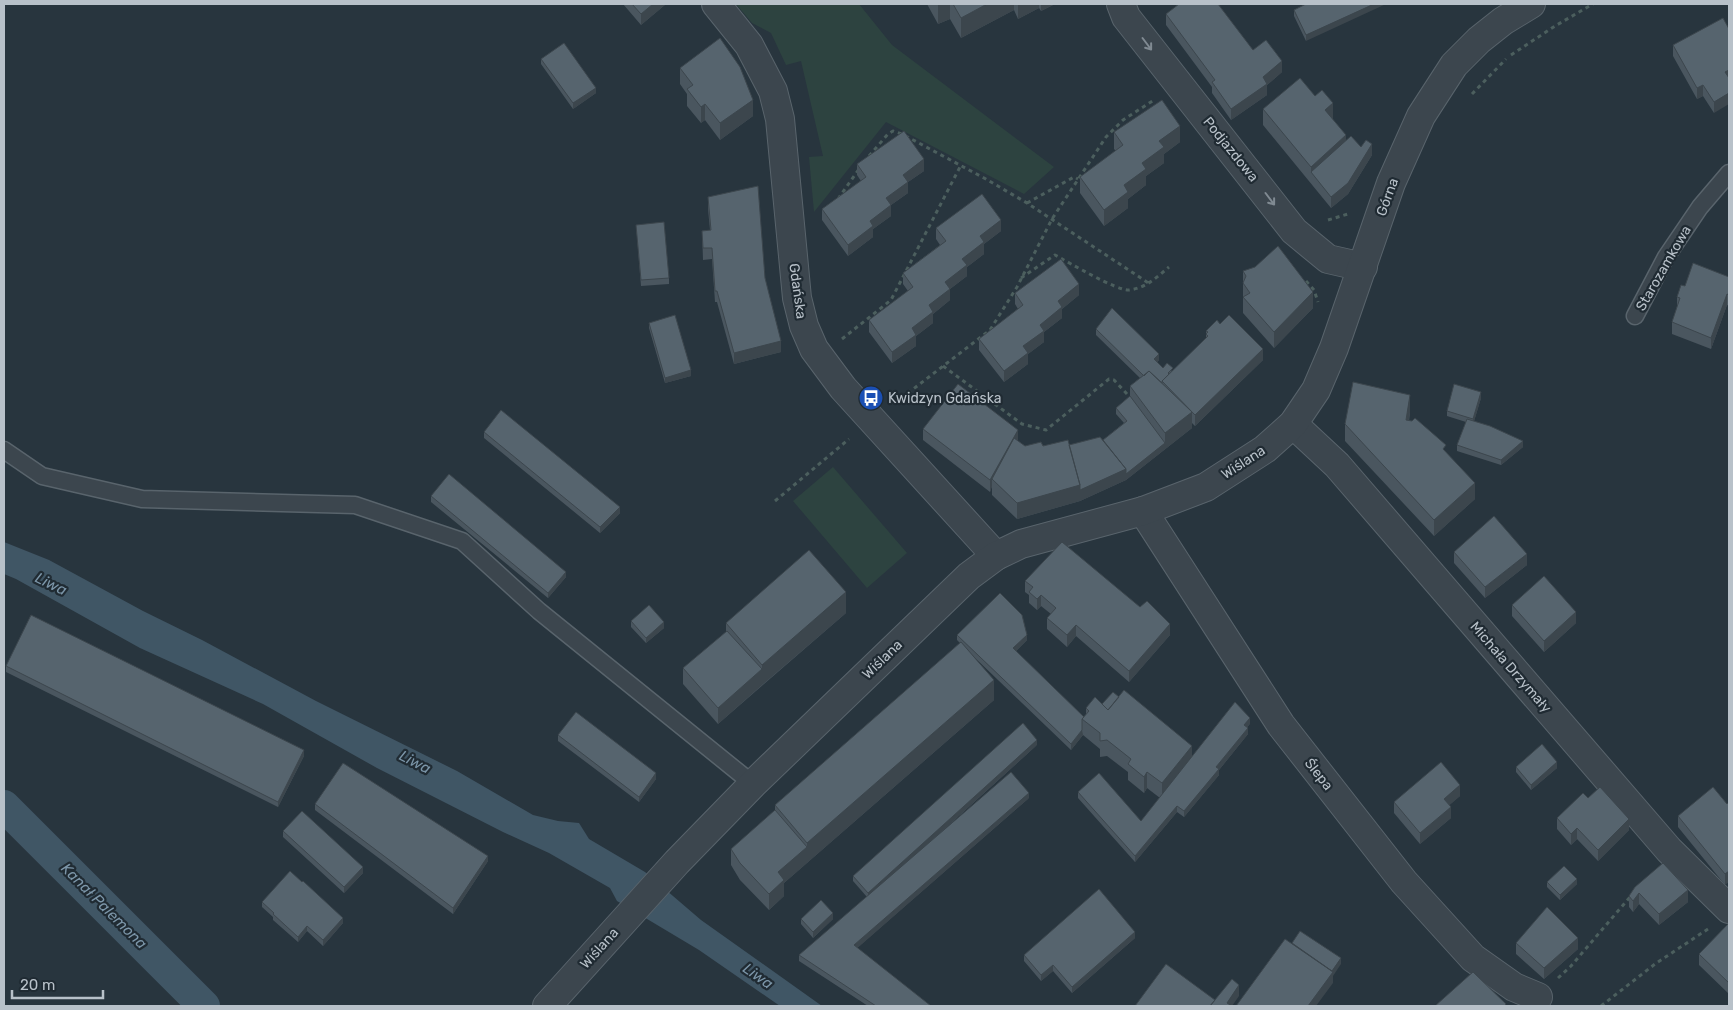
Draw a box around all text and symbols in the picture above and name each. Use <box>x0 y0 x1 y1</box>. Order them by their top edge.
one-way arrow <box>1142 37 1153 50</box>
street label: Podjazdowa <box>1199 113 1262 185</box>
street label: Górna <box>1373 176 1402 218</box>
one-way arrow <box>1265 192 1275 206</box>
street label: Starozamkowa <box>1632 223 1695 314</box>
street label: Gdańska <box>785 262 810 320</box>
bus stop icon: Kwidzyn Gdańska <box>858 385 884 411</box>
place label: Kwidzyn Gdańska <box>888 390 1002 407</box>
street label: Wiślana <box>1218 442 1268 483</box>
water label: Liwa <box>32 569 70 599</box>
street label: Michała Drzymały <box>1466 618 1555 717</box>
street label: Wiślana <box>859 636 906 683</box>
water label: Liwa <box>396 747 434 778</box>
street label: Ślepa <box>1301 754 1337 794</box>
water label: Kanał Palemona <box>57 859 151 953</box>
street label: Wiślana <box>577 924 622 972</box>
water label: Liwa <box>739 959 777 993</box>
scale bar <box>12 968 104 1000</box>
text: 20 m <box>20 976 55 994</box>

